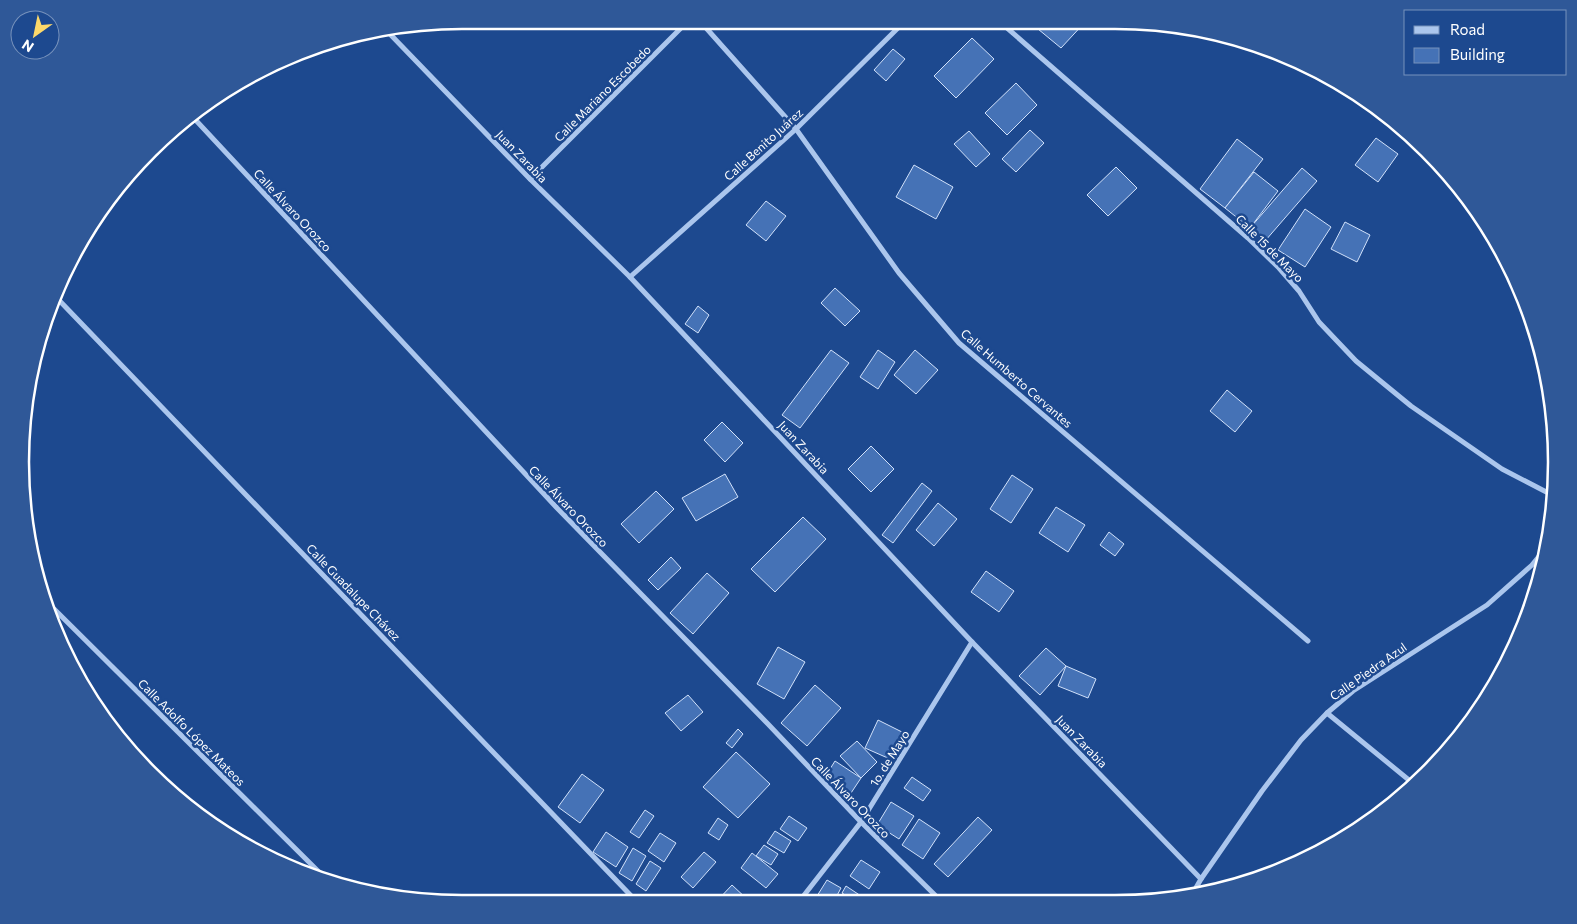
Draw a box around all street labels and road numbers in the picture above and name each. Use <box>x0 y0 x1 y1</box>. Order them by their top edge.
street label: Calle Mariano Escobedo <box>551 42 653 144</box>
street label: Calle Benito Juárez <box>721 105 806 184</box>
street label: Juan Zarabia <box>493 127 550 186</box>
street label: Calle Álvaro Orozco <box>251 166 335 254</box>
street label: Calle 15 de Mayo <box>1233 211 1307 285</box>
street label: Calle Humberto Cervantes <box>958 326 1076 430</box>
street label: Juan Zarabia <box>775 418 832 477</box>
street label: Calle Álvaro Orozco <box>527 462 611 550</box>
street label: Calle Guadalupe Chávez <box>304 541 404 643</box>
street label: Calle Piedra Azul <box>1327 639 1409 703</box>
street label: Calle Adolfo López Mateos <box>136 676 248 788</box>
street label: Juan Zarabia <box>1053 712 1110 771</box>
street label: 1o. de Mayo <box>866 727 912 789</box>
street label: Calle Álvaro Orozco <box>809 753 893 841</box>

